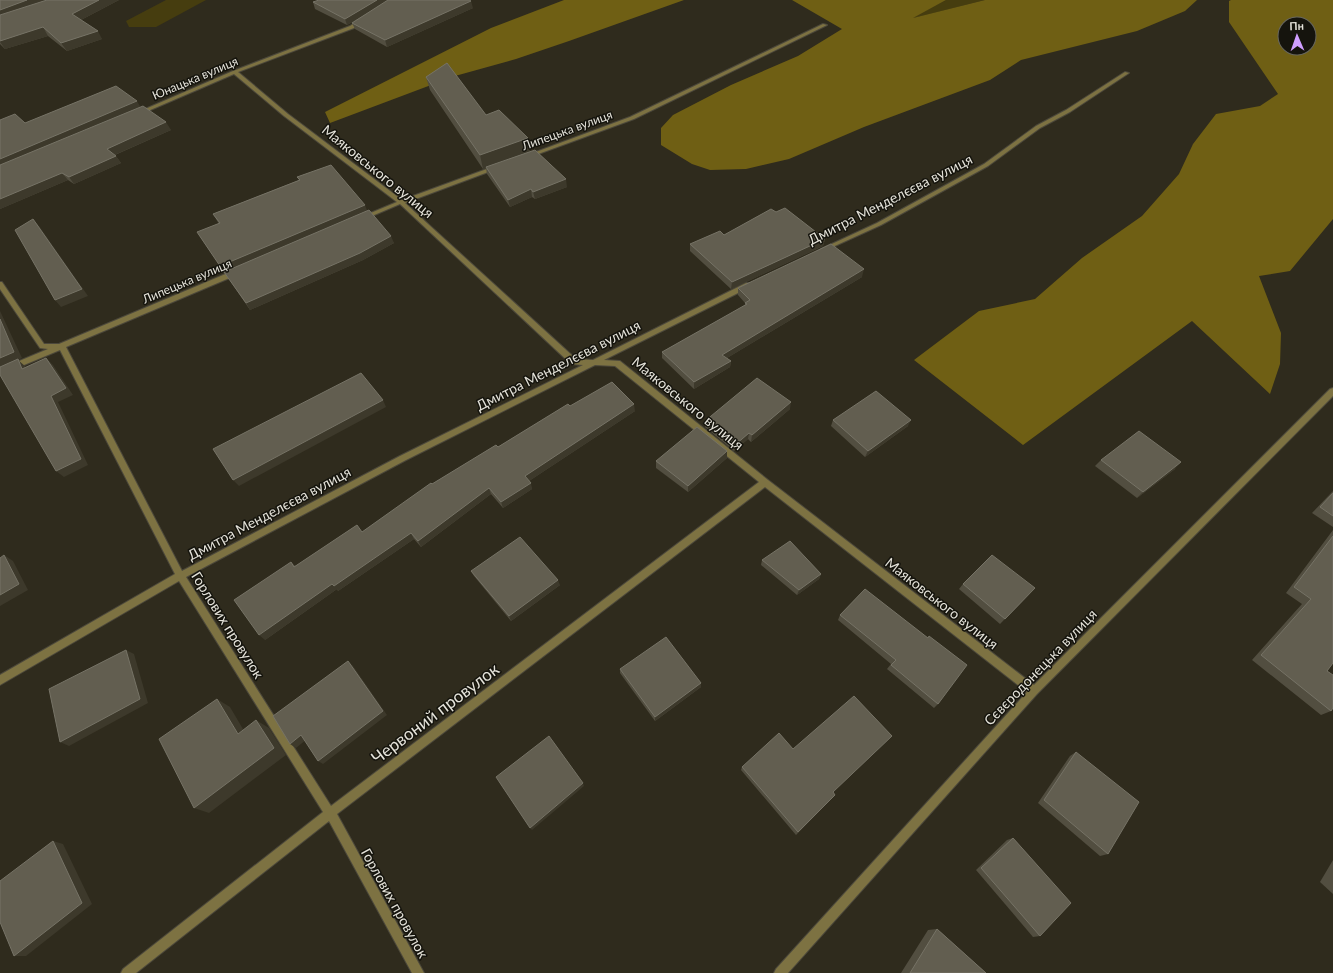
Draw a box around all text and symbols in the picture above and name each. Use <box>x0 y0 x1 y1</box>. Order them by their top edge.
north arrow <box>1277 16 1317 56</box>
text: Пн <box>1289 19 1304 32</box>
street label: Юнацька вулиця <box>150 53 240 103</box>
street label: Липецька вулиця <box>519 107 614 154</box>
street label: Маяковського вулиця <box>319 121 437 221</box>
street label: Дмитра Менделєєва вулиця <box>805 150 975 248</box>
street label: Липецька вулиця <box>139 255 234 307</box>
street label: Дмитра Менделєєва вулиця <box>473 316 643 414</box>
street label: Маяковського вулиця <box>629 353 747 453</box>
street label: Дмитра Менделєєва вулиця <box>185 463 353 563</box>
street label: Маяковського вулиця <box>882 554 1002 652</box>
street label: Горлових провулок <box>188 568 268 682</box>
street label: Сєвєродонецька вулиця <box>980 605 1100 729</box>
street label: Червоний провулок <box>367 658 503 768</box>
street label: Горлових провулок <box>358 845 433 961</box>

